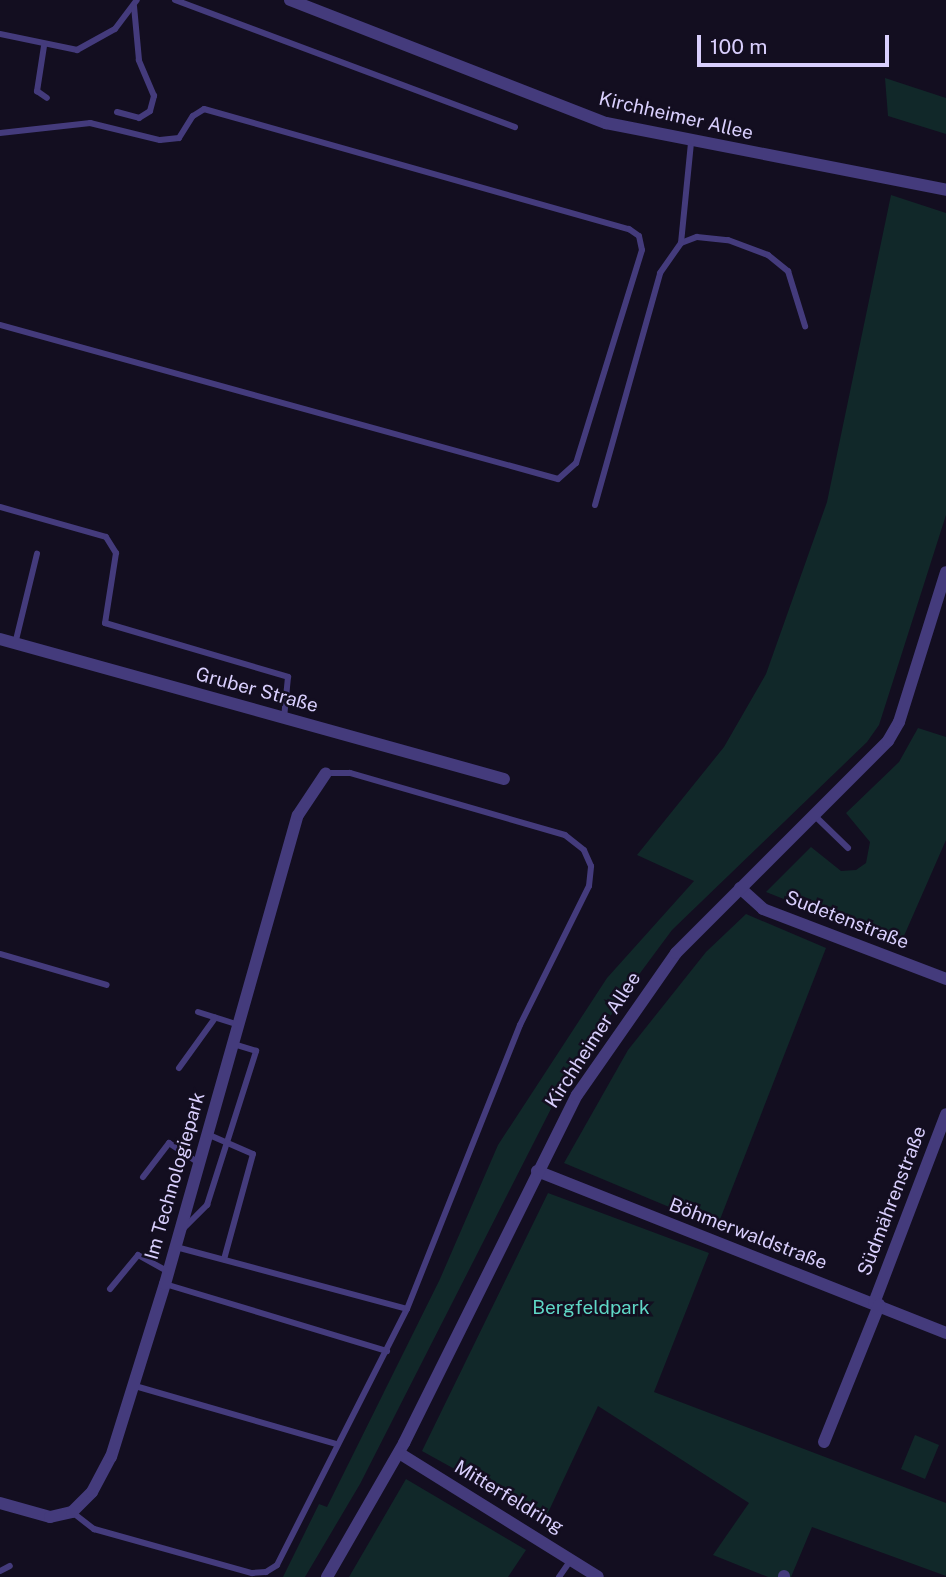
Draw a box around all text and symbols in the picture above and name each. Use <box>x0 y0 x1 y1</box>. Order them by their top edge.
scale bar <box>701 21 894 65</box>
text: 100 m <box>710 34 767 59</box>
street label: Kirchheimer Allee <box>597 87 755 145</box>
street label: Gruber Straße <box>193 663 321 717</box>
street label: Sudetenstraße <box>782 886 912 954</box>
street label: Kirchheimer Allee <box>540 968 646 1112</box>
street label: Im Technologiepark <box>140 1090 210 1262</box>
street label: Südmährenstraße <box>853 1123 931 1279</box>
street label: Böhmerwaldstraße <box>666 1193 830 1275</box>
park label: Bergfeldpark <box>532 1297 650 1319</box>
street label: Mitterfeldring <box>450 1455 568 1539</box>

